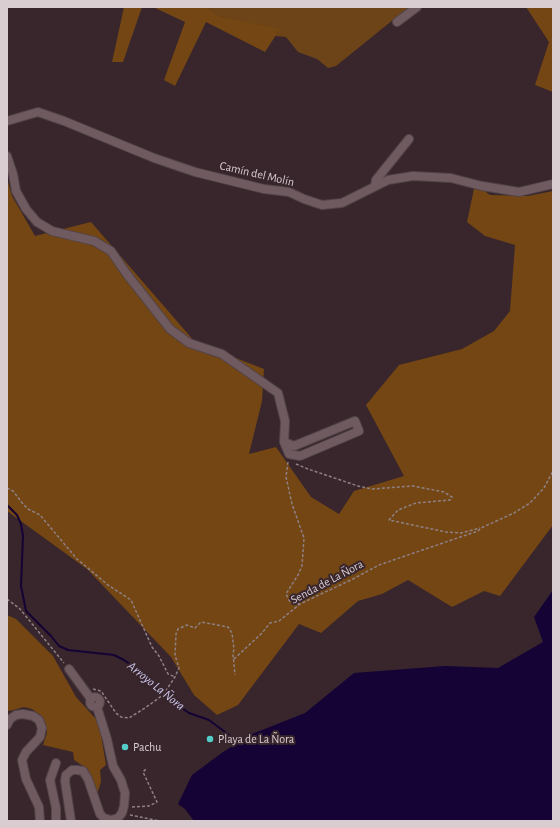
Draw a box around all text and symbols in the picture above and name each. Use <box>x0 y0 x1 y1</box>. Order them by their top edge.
street label: Camín del Molín <box>218 158 296 190</box>
street label: Senda de La Ñora <box>288 557 366 607</box>
water label: Arroyo La Ñora <box>124 658 188 714</box>
place label: Playa de La Ñora <box>218 732 294 746</box>
marker: Playa de La Ñora <box>205 734 215 744</box>
place label: Pachu <box>133 740 161 754</box>
marker: Pachu <box>120 742 130 752</box>

